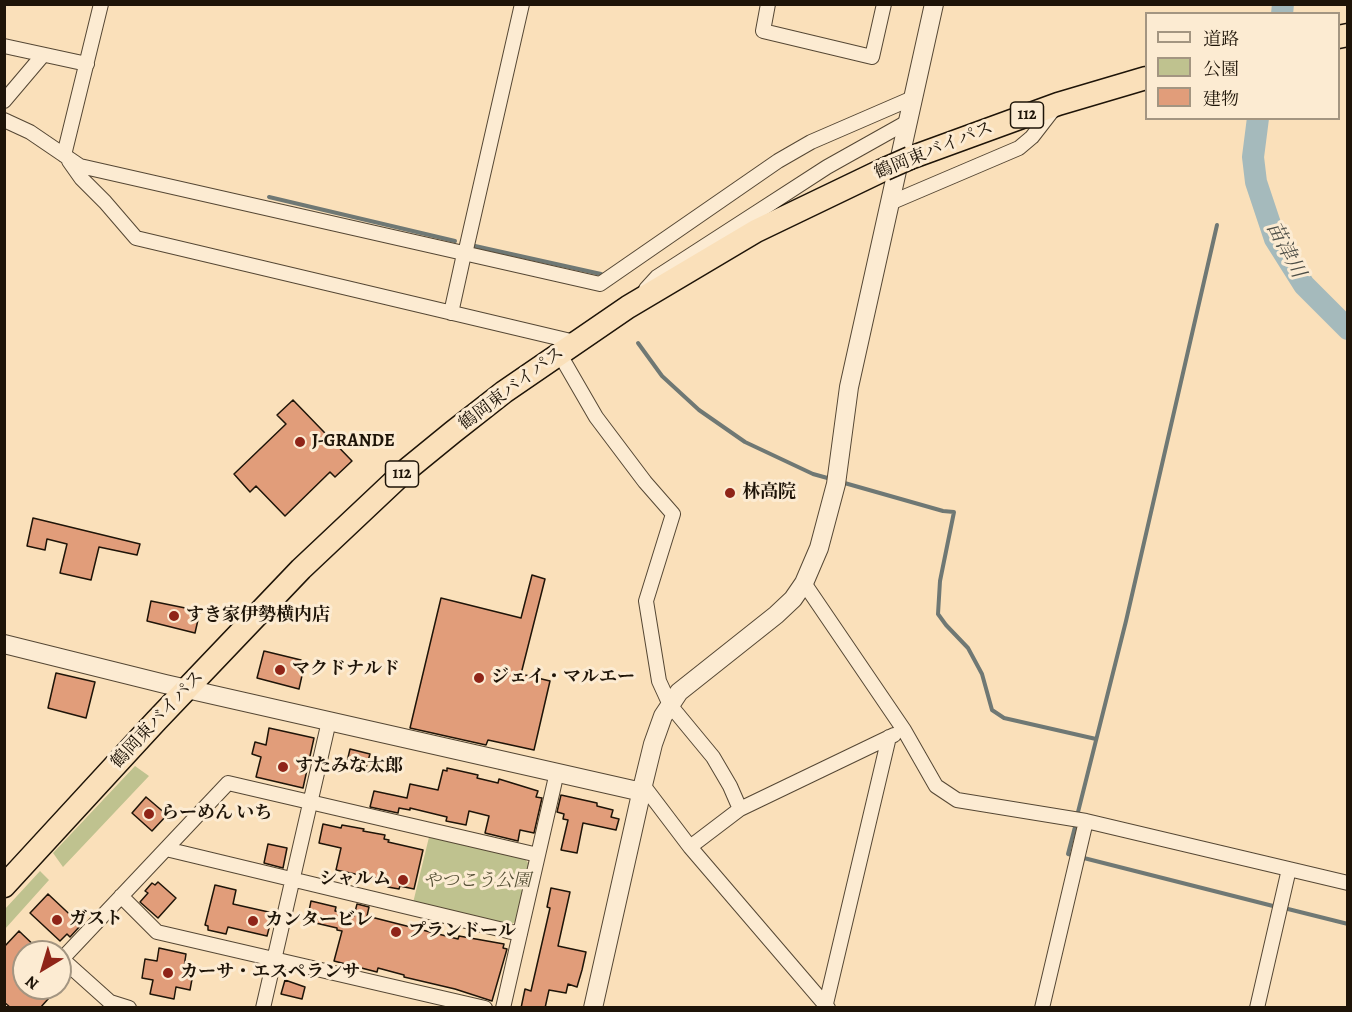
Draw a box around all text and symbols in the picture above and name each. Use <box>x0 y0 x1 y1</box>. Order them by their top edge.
legend <box>1145 12 1340 120</box>
text: 道路 <box>1203 27 1239 51</box>
text: 公園 <box>1203 57 1239 81</box>
text: 建物 <box>1203 87 1239 111</box>
road number: 112 <box>1010 102 1044 128</box>
street label: 鶴岡東バイパス <box>872 117 996 185</box>
water label: 苗津川 <box>1260 218 1310 282</box>
street label: 鶴岡東バイパス <box>455 342 569 436</box>
place label: J-GRANDE <box>312 431 395 453</box>
marker: J-GRANDE <box>293 435 307 449</box>
road number: 112 <box>386 461 418 487</box>
place label: 林高院 <box>742 482 796 504</box>
marker: 林高院 <box>723 486 737 500</box>
place label: すき家伊勢横内店 <box>186 605 330 627</box>
marker: すき家伊勢横内店 <box>167 609 181 623</box>
place label: マクドナルド <box>292 659 400 681</box>
marker: マクドナルド <box>273 663 287 677</box>
street label: 鶴岡東バイパス <box>107 667 209 773</box>
place label: ジェイ・マルエー <box>491 667 635 689</box>
marker: ジェイ・マルエー <box>472 671 486 685</box>
place label: すたみな太郎 <box>295 756 403 778</box>
marker: すたみな太郎 <box>276 760 290 774</box>
place label: らーめん いち <box>161 803 272 825</box>
marker: らーめん いち <box>142 807 156 821</box>
place label: シャルム <box>319 869 391 891</box>
park label: やつこう公園 <box>423 871 531 893</box>
marker: シャルム <box>396 873 410 887</box>
place label: ガスト <box>69 909 123 931</box>
place label: カンタービレ <box>265 910 373 932</box>
marker: ガスト <box>50 913 64 927</box>
marker: カンタービレ <box>246 914 260 928</box>
place label: プランドール <box>408 921 516 943</box>
marker: プランドール <box>389 925 403 939</box>
north arrow <box>12 940 72 1000</box>
place label: カーサ・エスペランサ <box>180 962 360 984</box>
marker: カーサ・エスペランサ <box>161 966 175 980</box>
text: N <box>21 970 44 995</box>

